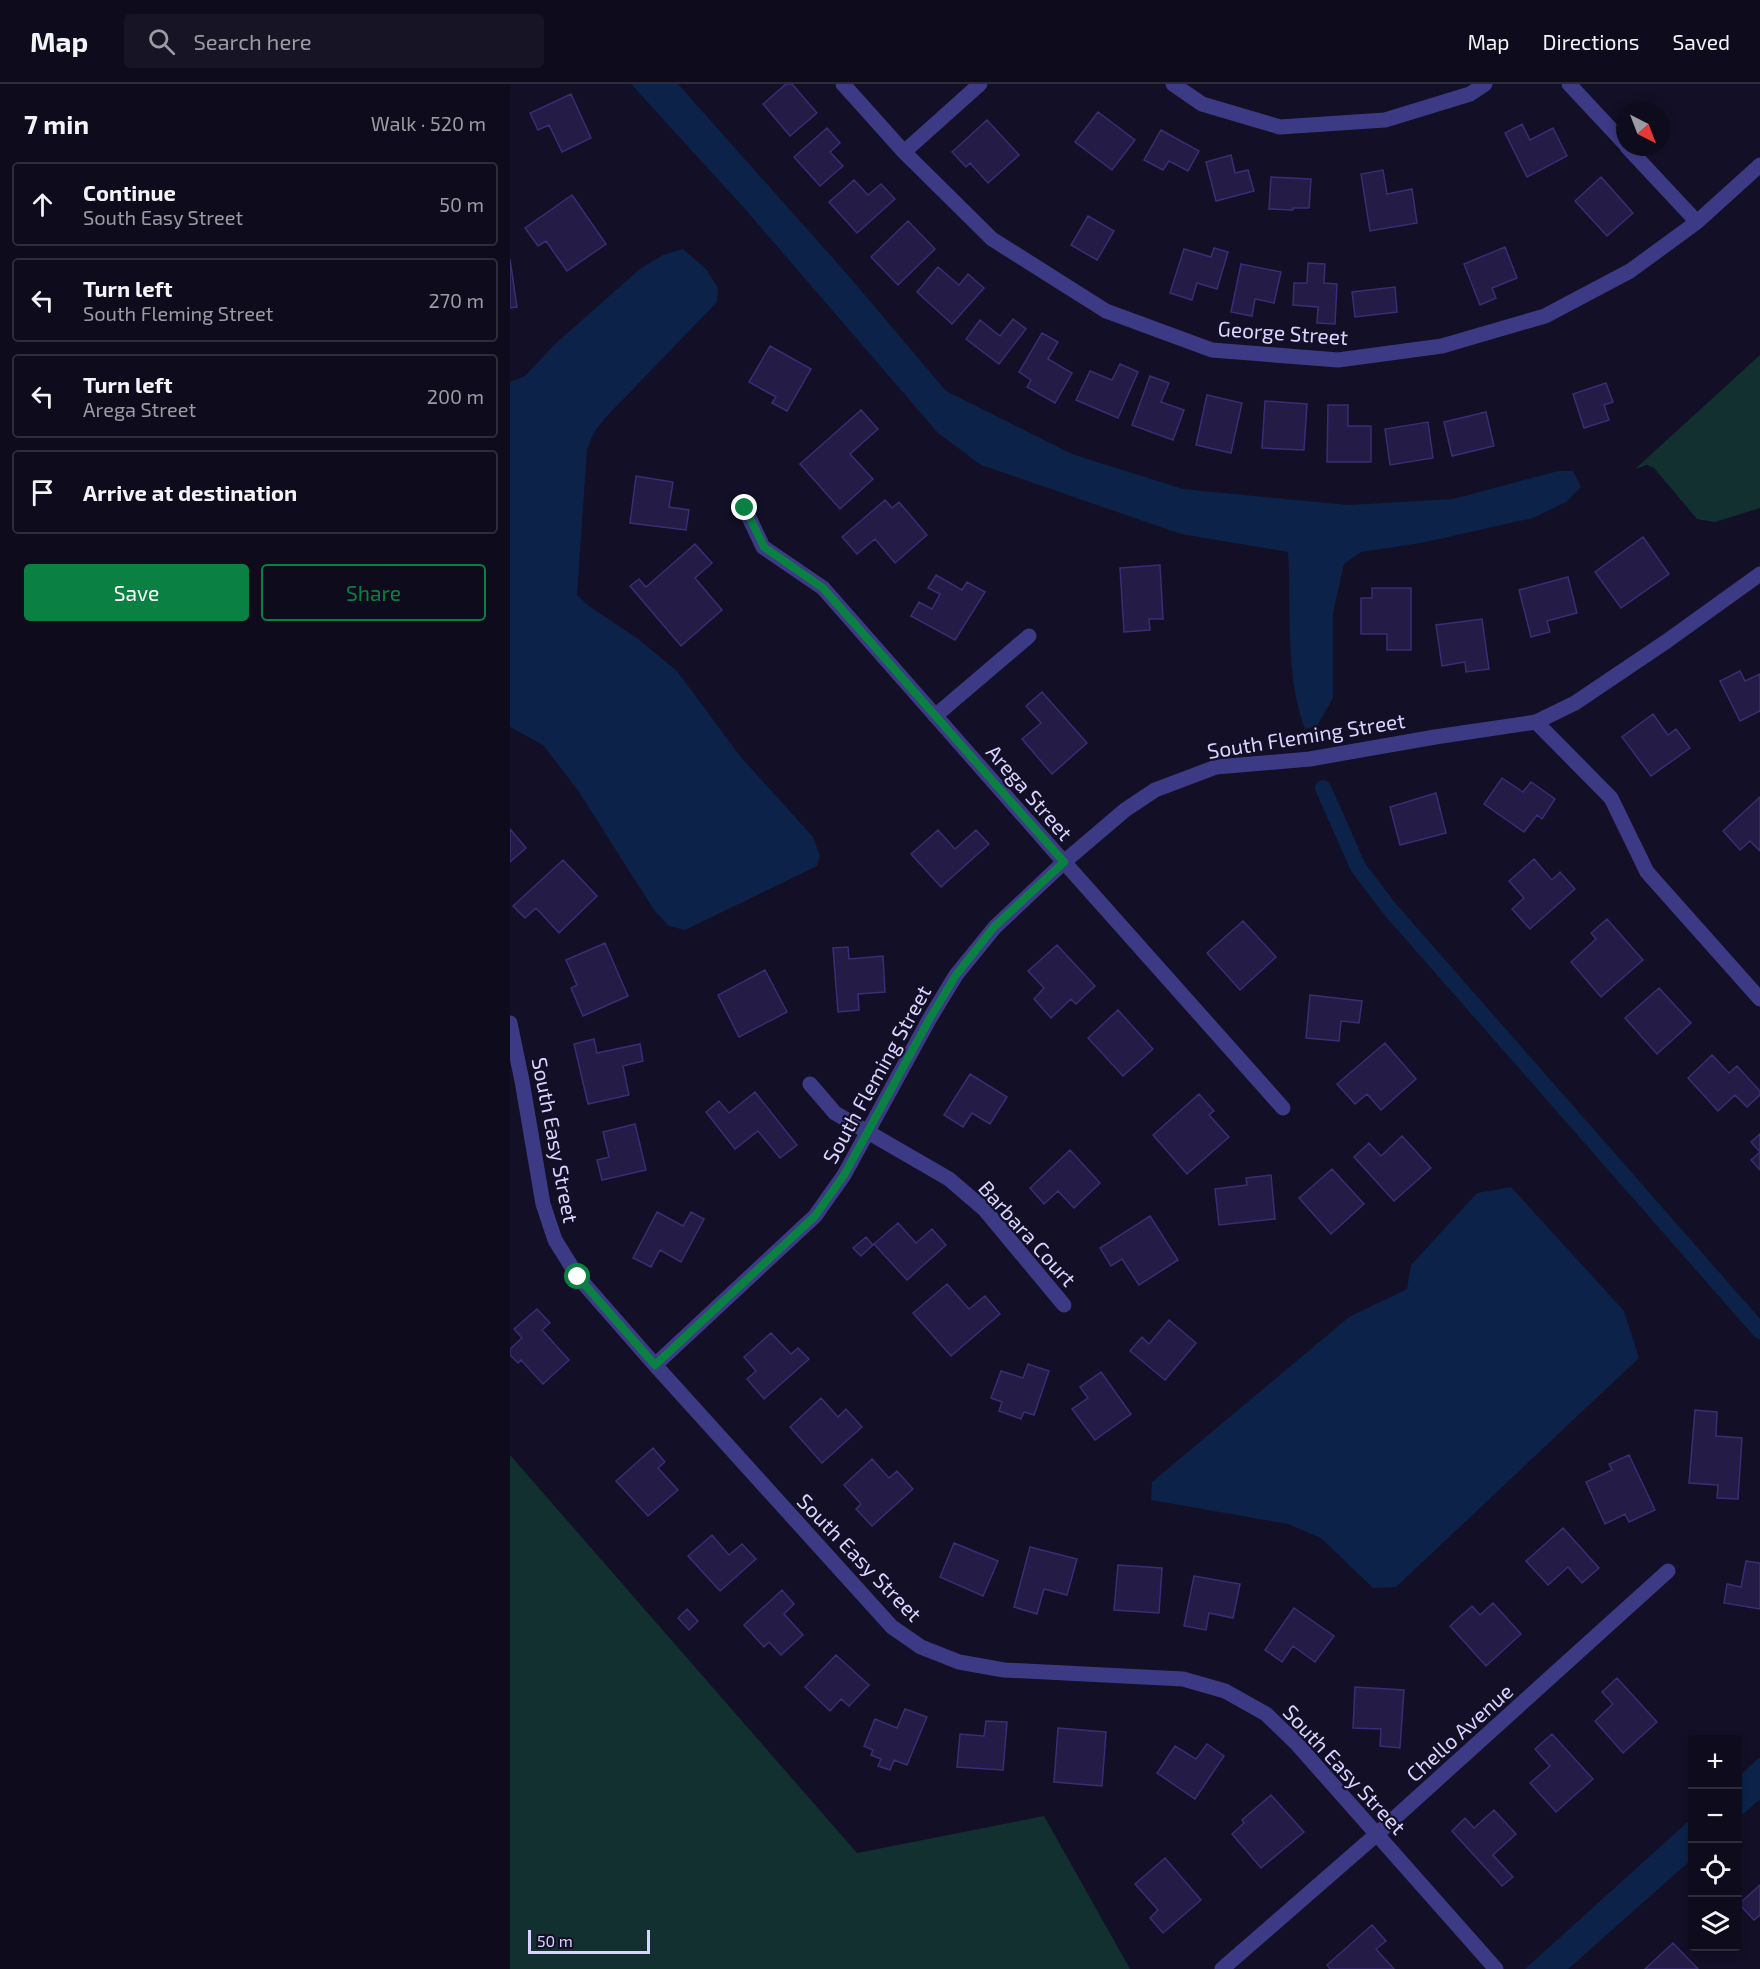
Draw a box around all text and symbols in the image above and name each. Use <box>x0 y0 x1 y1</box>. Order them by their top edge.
search box <box>124 14 544 68</box>
text: Map <box>30 24 88 58</box>
icon: search <box>145 25 178 58</box>
text: Search here <box>193 28 312 54</box>
text: Map <box>1467 29 1510 54</box>
text: Directions <box>1543 29 1639 54</box>
text: Saved <box>1672 29 1730 54</box>
north arrow <box>1616 102 1670 156</box>
text: 7 min <box>24 108 89 139</box>
text: Walk · 520 m <box>371 111 486 135</box>
text: Continue <box>83 179 176 205</box>
icon: ahead <box>26 188 59 221</box>
text: 50 m <box>439 192 484 216</box>
text: South Easy Street <box>83 205 243 229</box>
text: Turn left <box>83 275 172 301</box>
icon: left <box>26 284 59 317</box>
text: 270 m <box>428 288 484 312</box>
text: South Fleming Street <box>83 301 273 325</box>
street label: George Street <box>1217 315 1349 349</box>
text: Turn left <box>83 371 172 397</box>
icon: left <box>26 380 59 413</box>
text: 200 m <box>427 384 484 408</box>
text: Arega Street <box>83 397 196 421</box>
icon: arrive <box>26 476 59 509</box>
text: Arrive at destination <box>83 479 297 505</box>
route end <box>731 494 757 520</box>
button: Save <box>24 564 249 621</box>
button: Share <box>261 564 486 621</box>
street label: South Fleming Street <box>1205 707 1407 763</box>
street label: Arega Street <box>982 739 1078 845</box>
street label: South Fleming Street <box>817 980 935 1168</box>
street label: South Easy Street <box>528 1055 584 1225</box>
street label: Barbara Court <box>974 1175 1082 1291</box>
route start <box>564 1263 590 1289</box>
street label: South Easy Street <box>793 1488 927 1626</box>
street label: Chello Avenue <box>1401 1678 1517 1786</box>
street label: South Easy Street <box>1279 1699 1411 1839</box>
map controls <box>1688 1735 1742 1951</box>
button: + <box>1688 1735 1742 1789</box>
button: − <box>1688 1789 1742 1843</box>
button: locate <box>1688 1843 1742 1897</box>
button: layers <box>1688 1897 1742 1951</box>
scale bar <box>528 1927 650 1954</box>
text: 50 m <box>537 1931 573 1950</box>

